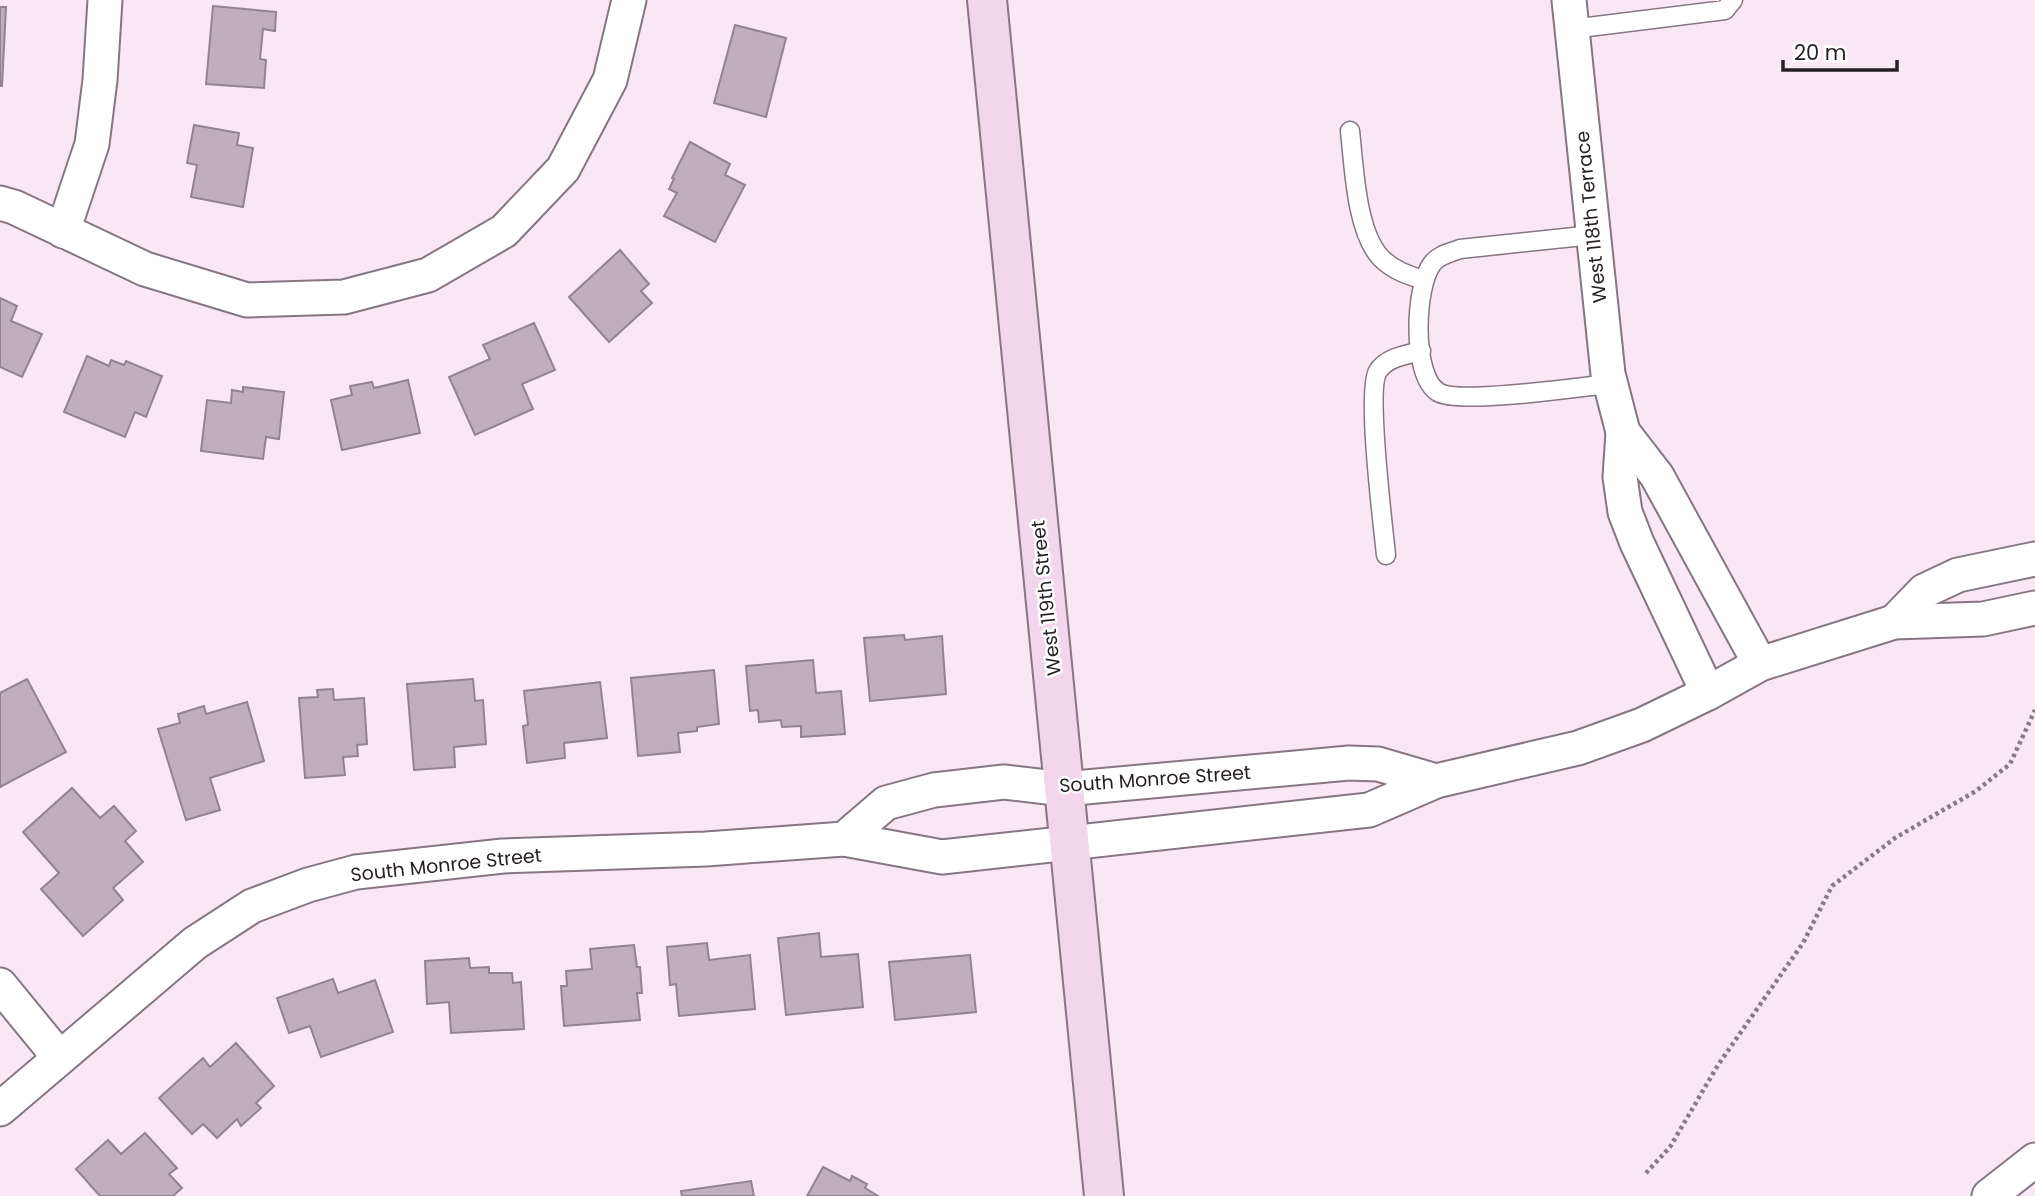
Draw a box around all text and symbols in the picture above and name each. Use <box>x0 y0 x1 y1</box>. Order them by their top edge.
scale bar <box>1783 28 1897 72</box>
text: 20 m <box>1794 38 1847 67</box>
street label: West 118th Terrace <box>1569 130 1613 304</box>
street label: West 119th Street <box>1024 519 1068 677</box>
street label: South Monroe Street <box>1058 759 1252 799</box>
street label: South Monroe Street <box>349 842 543 888</box>

